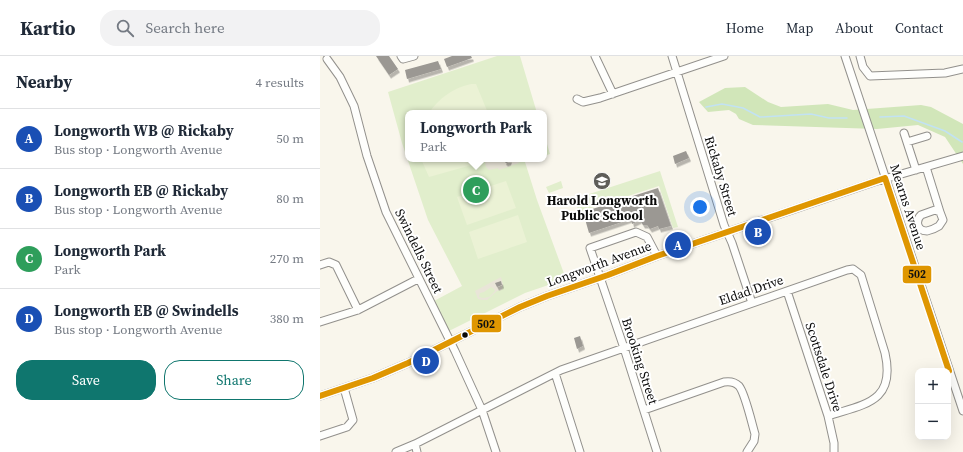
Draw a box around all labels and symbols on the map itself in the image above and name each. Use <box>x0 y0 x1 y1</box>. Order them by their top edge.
street label: Rickaby Street <box>701 134 741 219</box>
street label: Mearns Avenue <box>886 162 930 252</box>
school or university icon: Harold Longworth Public School <box>592 171 612 191</box>
pin: C <box>463 175 489 205</box>
place label: Harold Longworth Public School <box>547 192 657 224</box>
your location <box>690 197 710 217</box>
street label: Swindells Street <box>391 206 447 297</box>
pin: B <box>745 217 771 247</box>
pin: A <box>665 230 691 260</box>
street label: Longworth Avenue <box>544 237 654 291</box>
line badge: 502 <box>902 265 932 284</box>
text: 502 <box>908 267 926 282</box>
street label: Eldad Drive <box>716 271 786 309</box>
line badge: 502 <box>471 314 502 333</box>
street label: Brooking Street <box>618 316 662 407</box>
text: 502 <box>477 317 495 332</box>
street label: Scottsdale Drive <box>802 320 847 414</box>
unlabelled marker <box>460 330 470 340</box>
pin: D <box>413 346 439 376</box>

